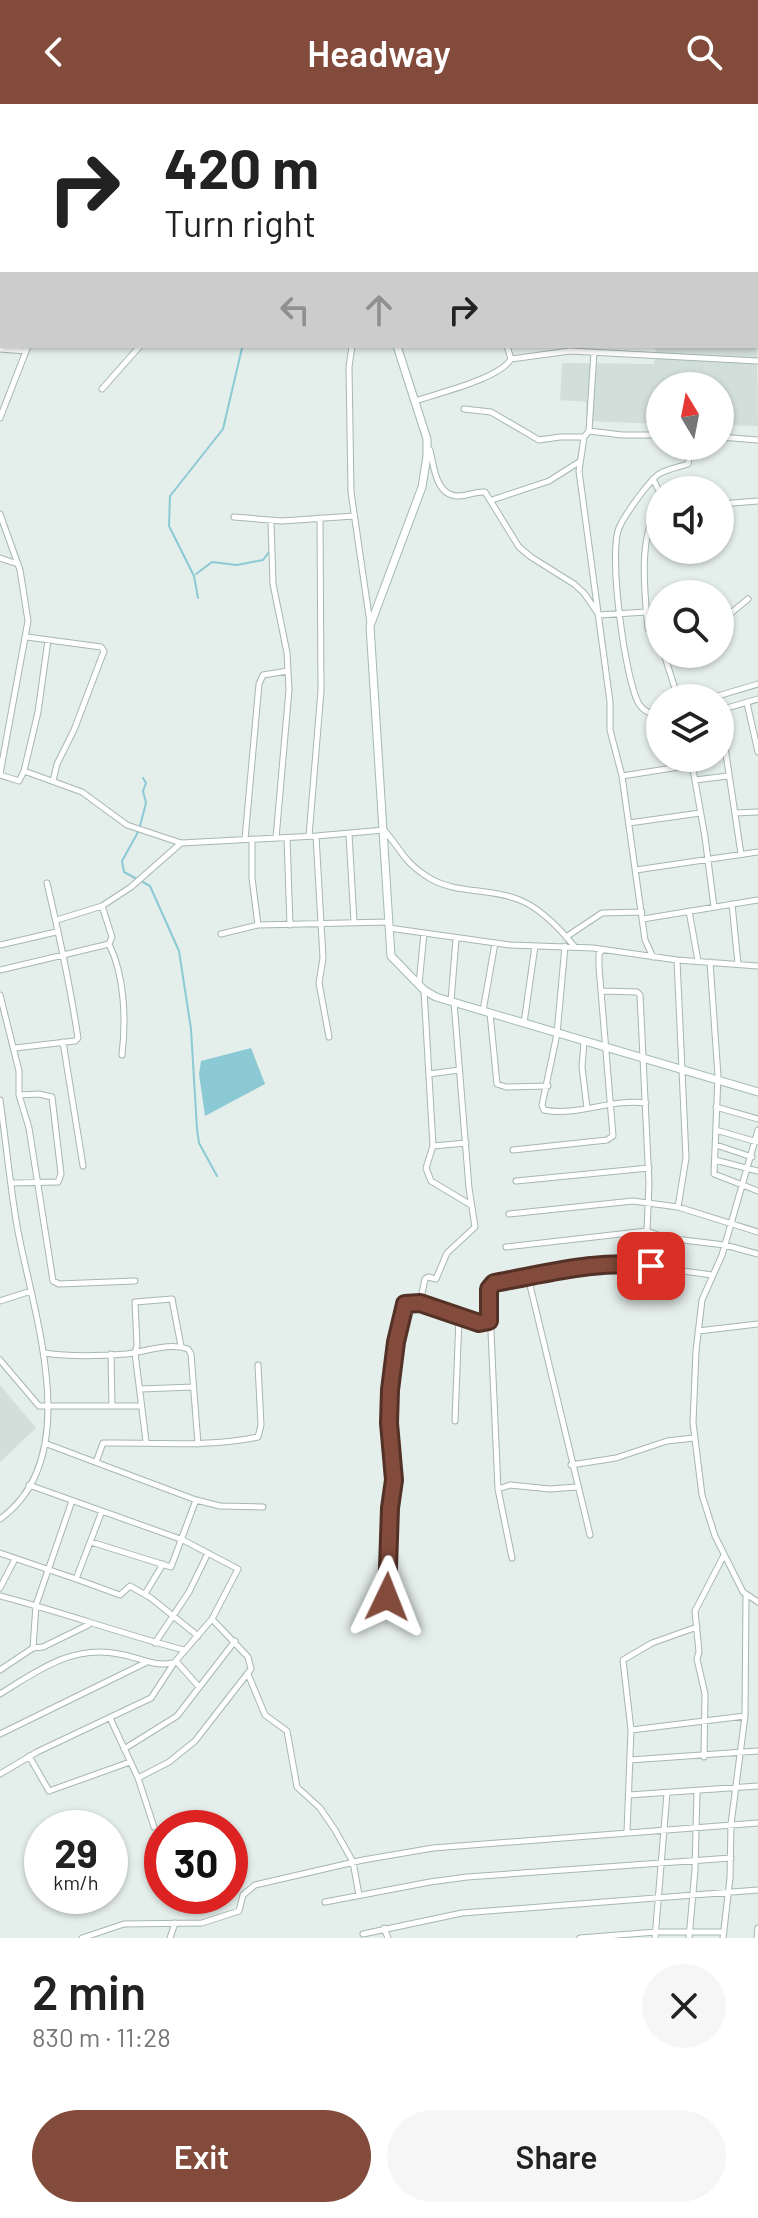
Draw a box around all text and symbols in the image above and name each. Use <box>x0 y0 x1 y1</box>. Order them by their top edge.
icon: back <box>32 30 76 74</box>
icon: search <box>682 30 726 74</box>
text: Headway <box>307 31 451 74</box>
text: 420 m <box>164 133 319 200</box>
icon: right <box>32 136 136 240</box>
text: Turn right <box>164 201 316 244</box>
icon: left <box>273 288 317 332</box>
icon: ahead <box>357 288 401 332</box>
icon: right <box>441 288 485 332</box>
north arrow <box>646 372 734 460</box>
map controls <box>646 372 734 772</box>
button: sound <box>646 476 734 564</box>
button: search <box>646 580 734 668</box>
button: layers <box>646 684 734 772</box>
pin <box>617 1232 685 1300</box>
icon: arrive <box>629 1244 673 1288</box>
position arrow <box>345 1555 429 1639</box>
speed limit sign: 30 <box>144 1810 248 1914</box>
text: 29 <box>54 1828 98 1876</box>
text: km/h <box>53 1870 99 1894</box>
text: 2 min <box>32 1962 146 2020</box>
button: close <box>642 1964 726 2048</box>
text: 830 m · 11:28 <box>32 2021 171 2052</box>
button: Exit <box>32 2110 371 2202</box>
button: Share <box>387 2110 726 2202</box>

